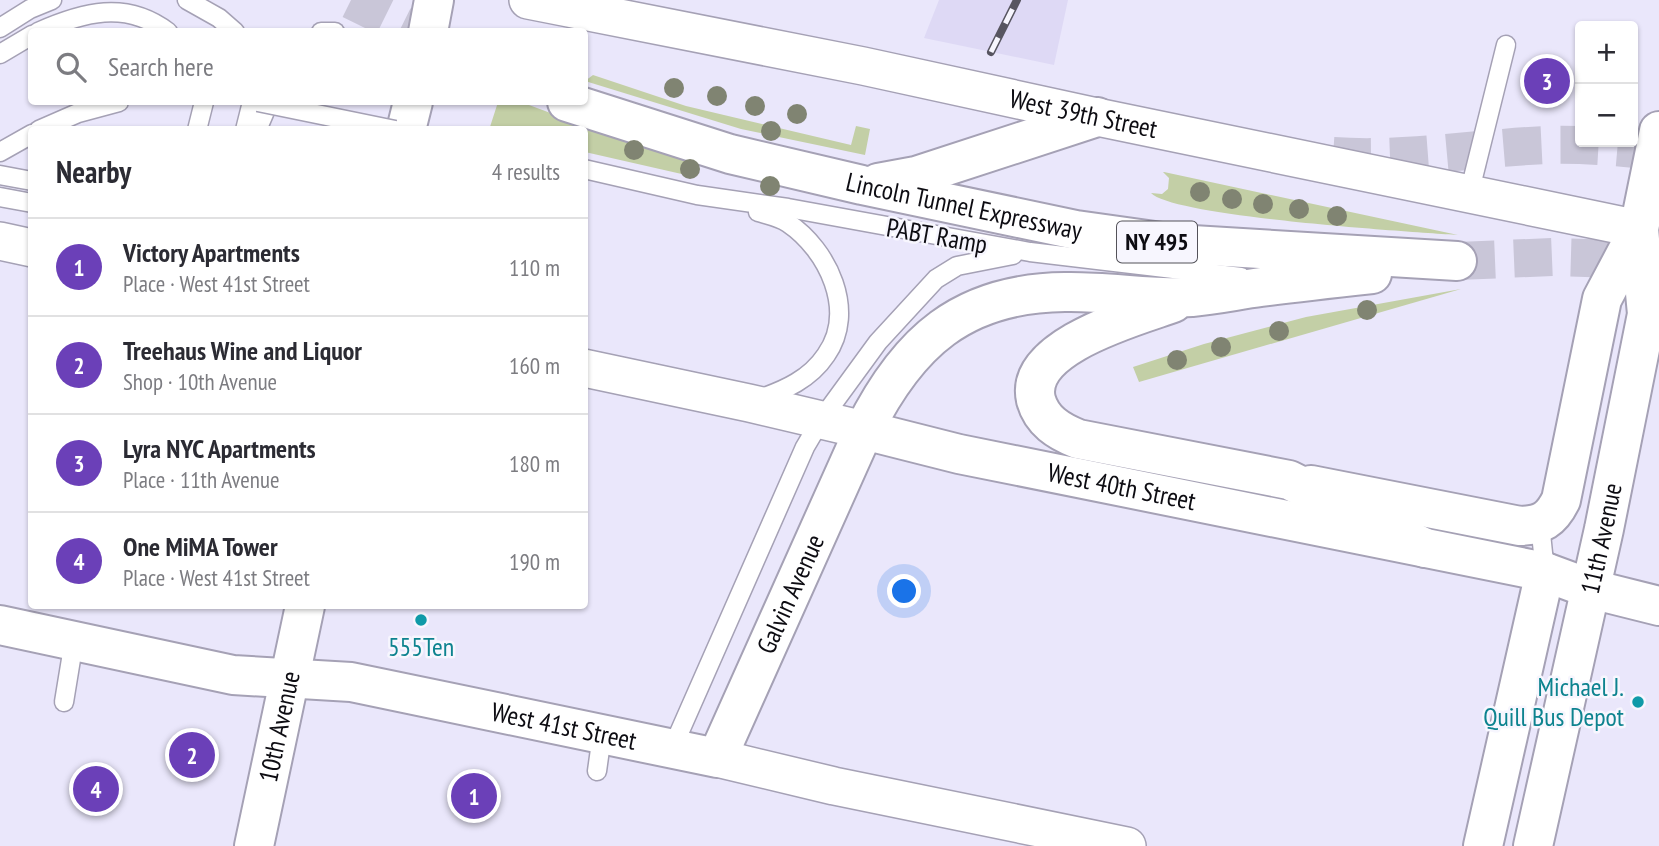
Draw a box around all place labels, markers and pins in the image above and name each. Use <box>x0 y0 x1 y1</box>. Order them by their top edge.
pin: 3 <box>1524 55 1570 107</box>
marker: 555Ten <box>413 612 429 628</box>
place label: 555Ten <box>388 630 454 663</box>
place label: Michael J. Quill Bus Depot <box>1483 670 1624 733</box>
marker: Michael J. Quill Bus Depot <box>1630 694 1646 710</box>
pin: 2 <box>169 729 215 781</box>
pin: 4 <box>73 763 119 815</box>
pin: 1 <box>451 770 497 822</box>

